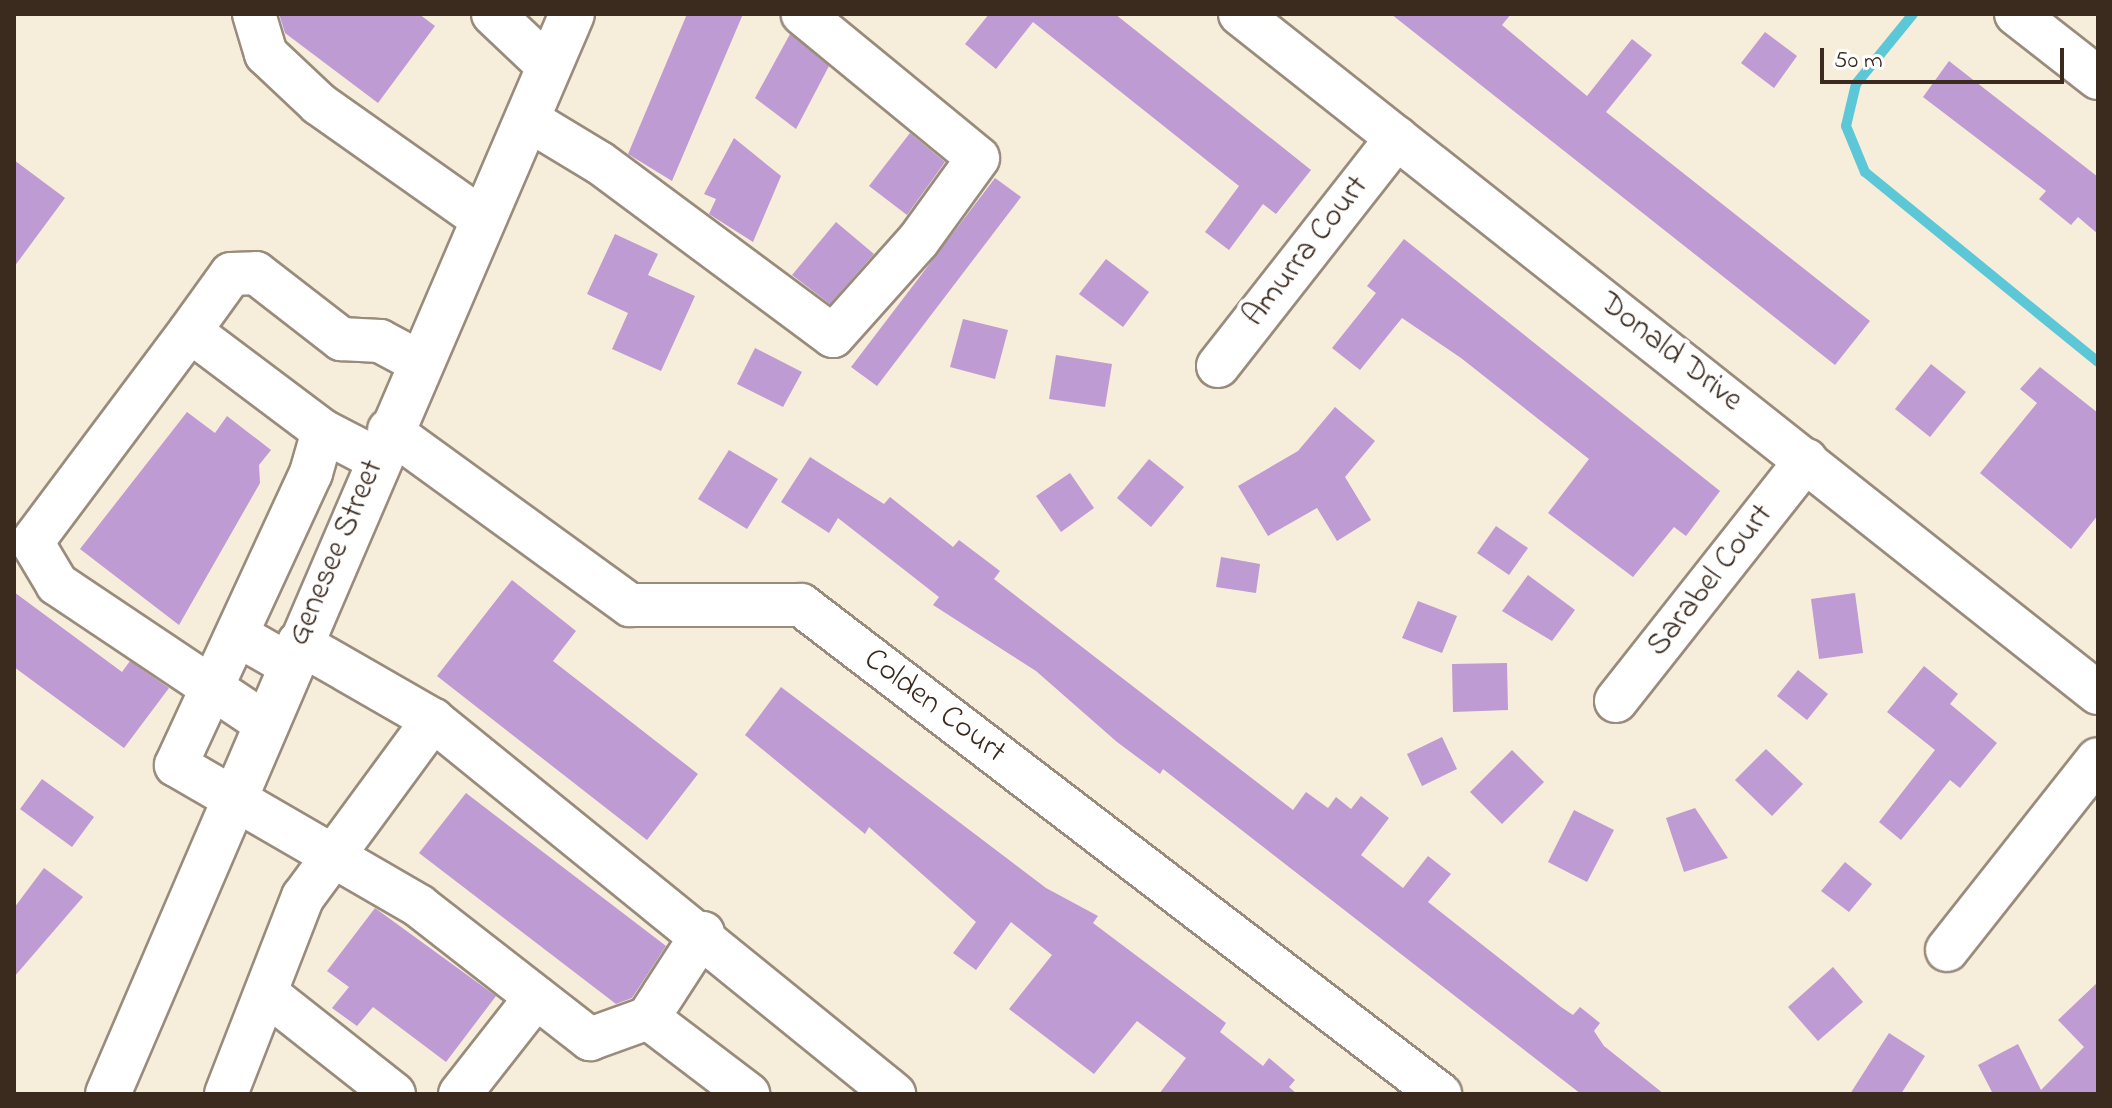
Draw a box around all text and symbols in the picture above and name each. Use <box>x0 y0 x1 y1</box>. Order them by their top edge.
scale bar <box>1824 32 2068 82</box>
text: 50 m <box>1834 44 1883 79</box>
street label: Amurra Court <box>1236 169 1378 335</box>
street label: Donald Drive <box>1591 285 1749 421</box>
street label: Genesee Street <box>281 454 393 652</box>
street label: Sarabel Court <box>1640 497 1782 665</box>
street label: Colden Court <box>855 641 1013 773</box>

